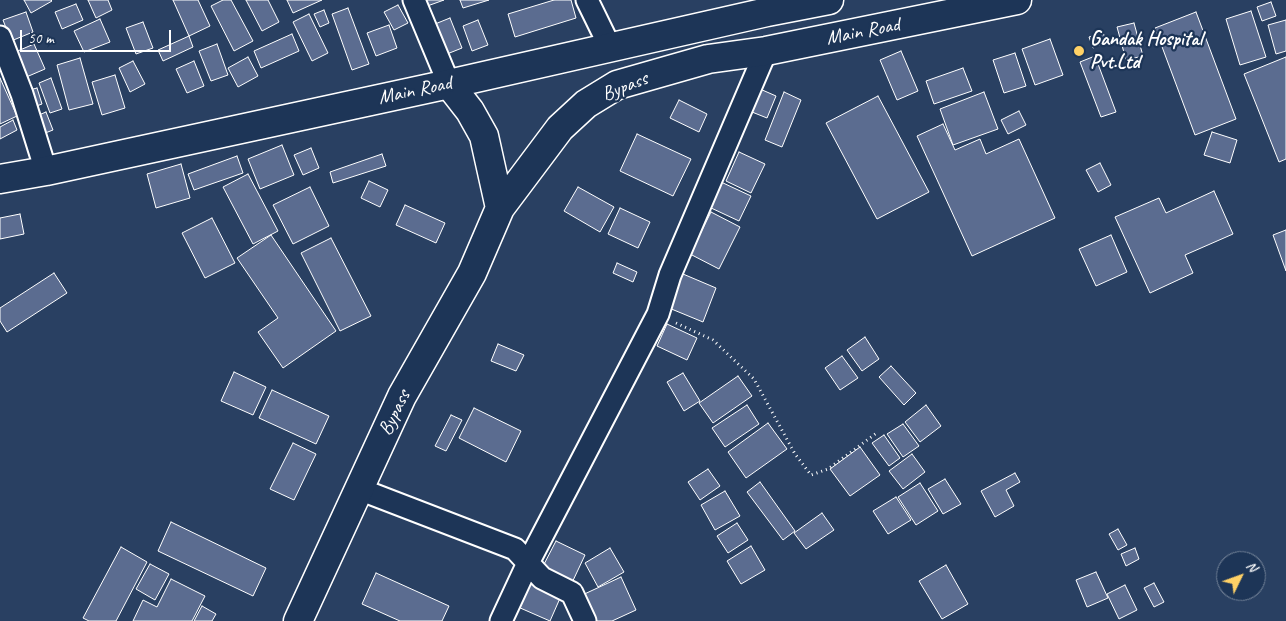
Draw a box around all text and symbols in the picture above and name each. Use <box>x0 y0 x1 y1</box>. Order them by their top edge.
street label: Main Road <box>824 13 902 51</box>
scale bar <box>22 20 174 52</box>
place label: Gandak Hospital Pvt.Ltd <box>1090 28 1202 75</box>
text: 50 m <box>28 29 54 48</box>
marker: Gandak Hospital Pvt.Ltd <box>1072 44 1086 58</box>
street label: Bypass <box>599 67 651 107</box>
street label: Main Road <box>376 72 454 110</box>
street label: Bypass <box>374 387 416 439</box>
north arrow <box>1216 551 1266 601</box>
text: N <box>1243 557 1261 575</box>

